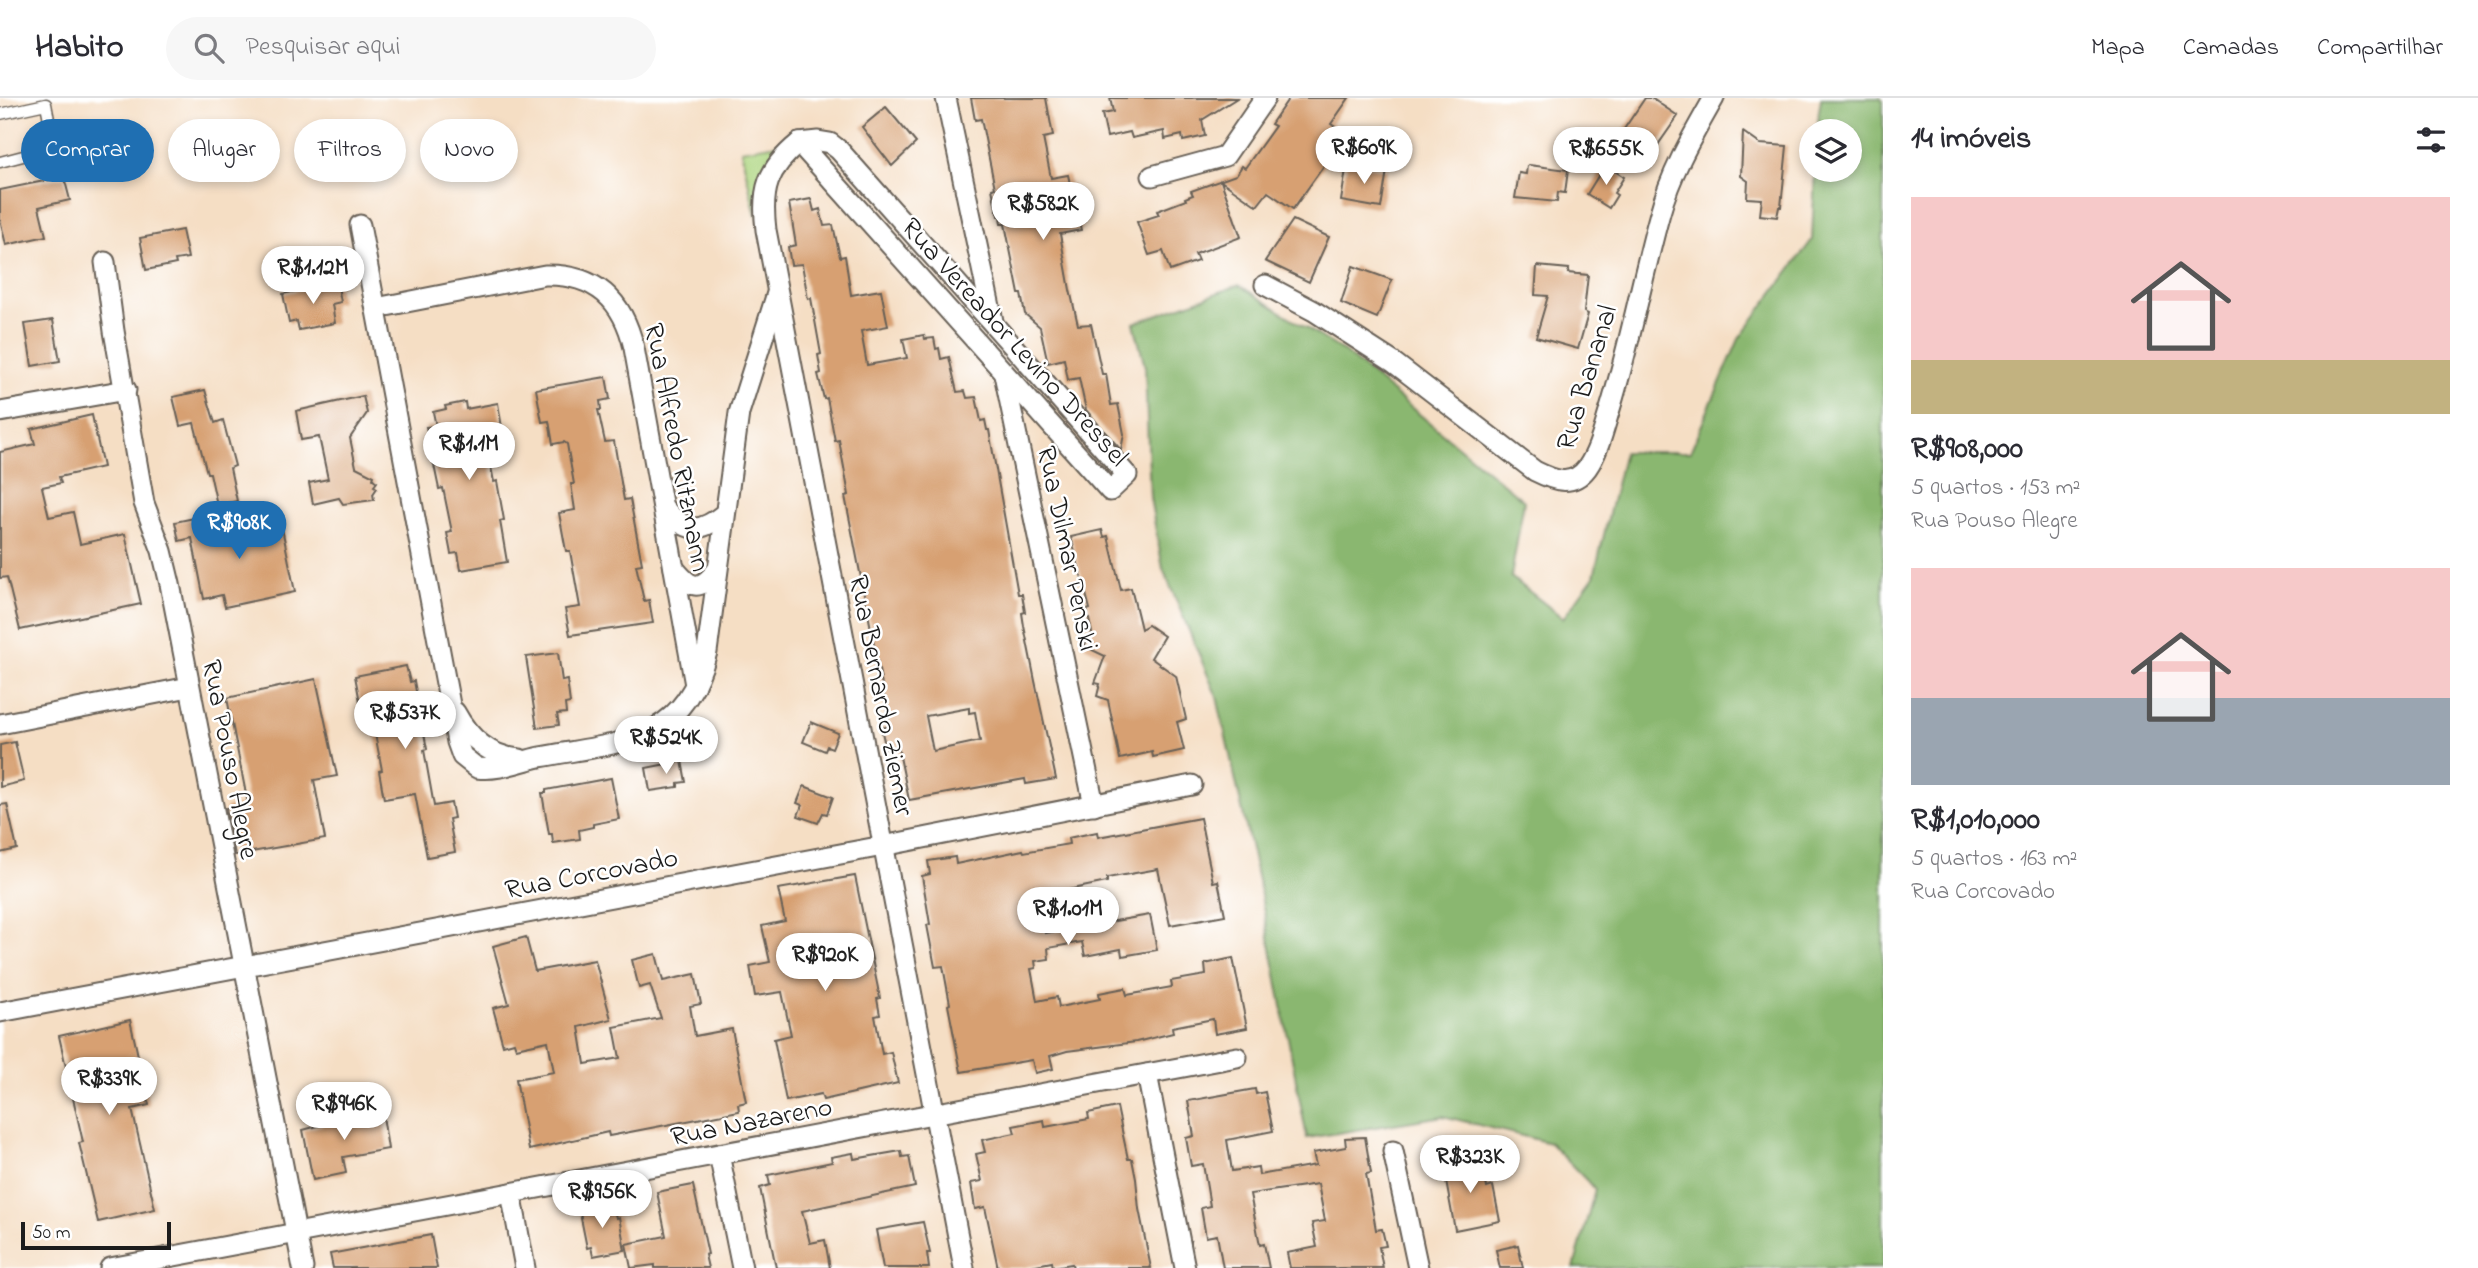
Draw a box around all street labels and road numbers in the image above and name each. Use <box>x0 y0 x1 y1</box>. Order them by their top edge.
street label: Rua Vereador Levino Dressel <box>890 210 1137 477</box>
street label: Rua Bananal <box>1547 300 1630 456</box>
street label: Rua Alfredo Ritzmann <box>631 320 720 575</box>
street label: Rua Dilmar Penski <box>1024 442 1107 655</box>
street label: Rua Bernardo Ziemer <box>836 572 923 820</box>
street label: Rua Pouso Alegre <box>189 656 268 864</box>
street label: Rua Corcovado <box>502 839 682 912</box>
street label: Rua Nazareno <box>667 1088 836 1159</box>

